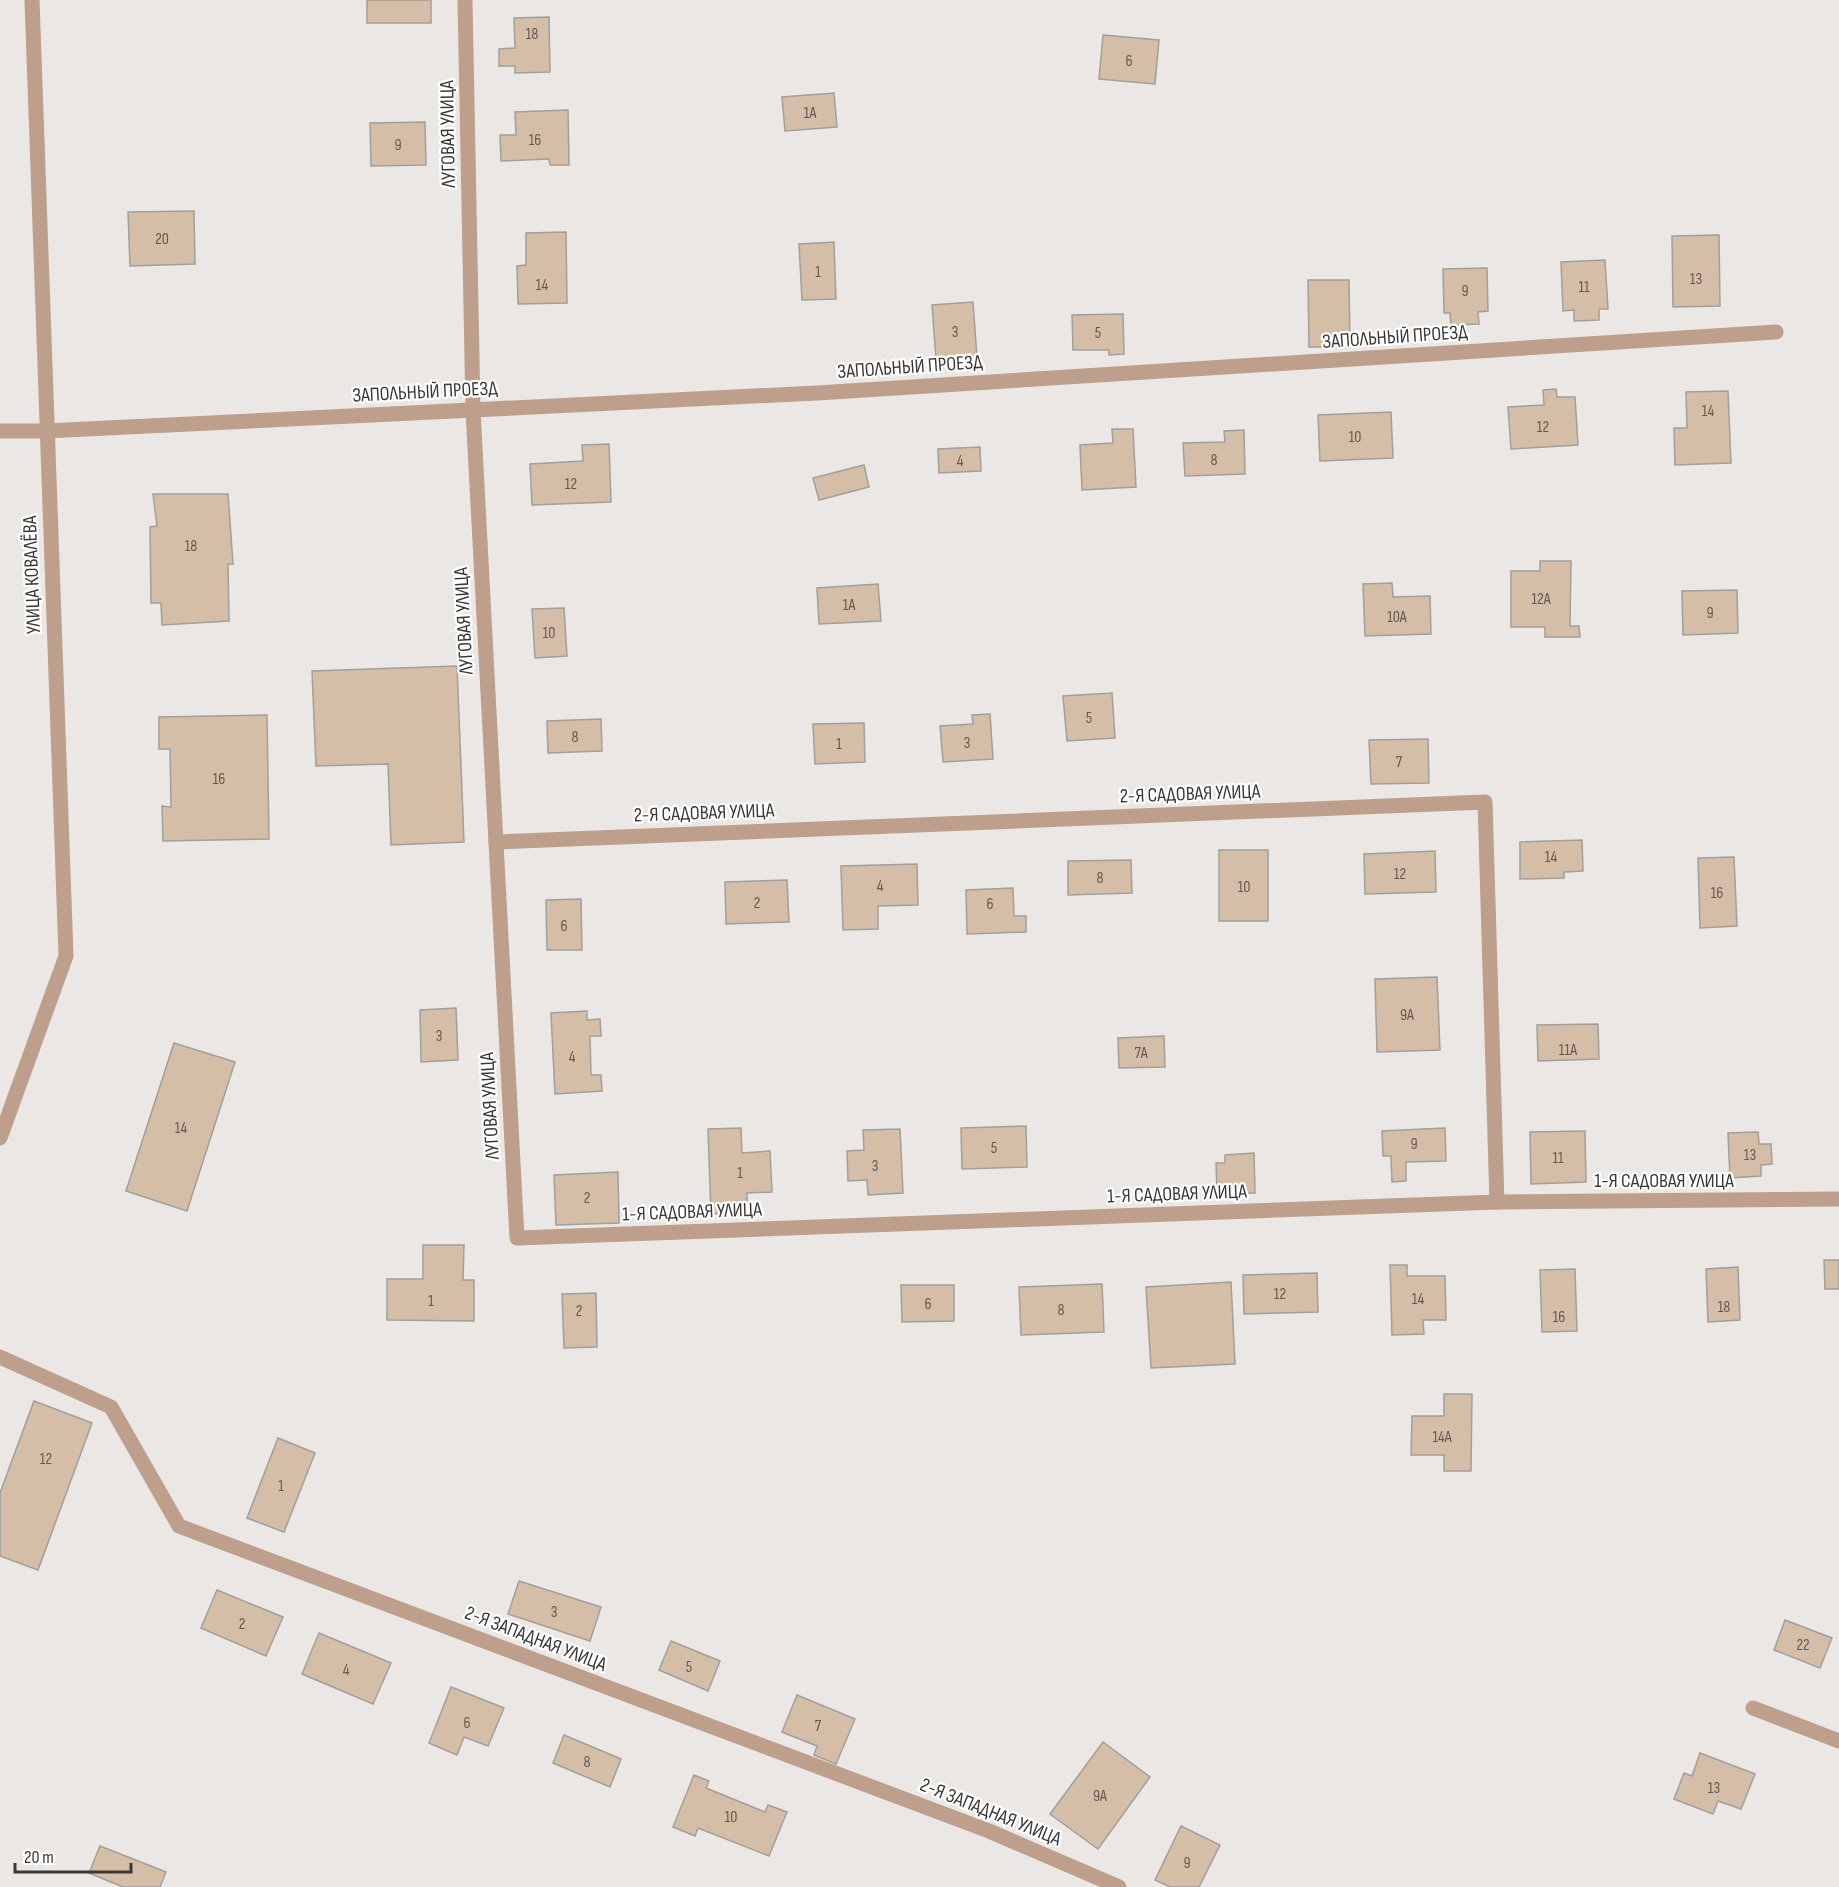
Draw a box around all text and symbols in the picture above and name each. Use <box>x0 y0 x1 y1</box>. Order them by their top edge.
house number: 18 <box>526 25 538 44</box>
house number: 6 <box>1125 52 1133 71</box>
street label: ЛУГОВАЯ УЛИЦА <box>435 80 461 189</box>
house number: 1А <box>804 104 816 123</box>
house number: 16 <box>529 131 541 150</box>
house number: 9 <box>394 136 402 155</box>
house number: 20 <box>155 230 169 249</box>
house number: 1 <box>815 263 821 282</box>
house number: 13 <box>1690 270 1702 289</box>
house number: 14 <box>536 276 548 295</box>
house number: 11 <box>1578 278 1590 297</box>
house number: 9 <box>1461 282 1469 301</box>
street label: ЗАПОЛЬНЫЙ ПРОЕЗД <box>1322 320 1469 354</box>
house number: 3 <box>952 323 958 342</box>
house number: 5 <box>1095 324 1101 343</box>
street label: ЗАПОЛЬНЫЙ ПРОЕЗД <box>837 350 984 384</box>
street label: ЗАПОЛЬНЫЙ ПРОЕЗД <box>352 376 499 408</box>
house number: 14 <box>1702 402 1714 421</box>
house number: 12 <box>1537 418 1549 437</box>
house number: 10 <box>1349 428 1361 447</box>
house number: 8 <box>1210 451 1218 470</box>
house number: 4 <box>957 452 964 471</box>
house number: 12 <box>565 475 577 494</box>
street label: УЛИЦА КОВАЛЁВА <box>18 515 46 635</box>
house number: 18 <box>185 537 197 556</box>
street label: ЛУГОВАЯ УЛИЦА <box>449 566 479 676</box>
house number: 12А <box>1531 590 1551 609</box>
house number: 1А <box>843 596 855 615</box>
house number: 9 <box>1706 604 1714 623</box>
house number: 10А <box>1387 608 1407 627</box>
house number: 10 <box>543 624 555 643</box>
house number: 5 <box>1086 709 1092 728</box>
house number: 8 <box>571 728 579 747</box>
house number: 3 <box>964 734 970 753</box>
house number: 1 <box>836 735 842 754</box>
house number: 7 <box>1396 753 1403 772</box>
house number: 16 <box>213 770 225 789</box>
street label: 2-Я САДОВАЯ УЛИЦА <box>1119 780 1261 808</box>
street label: 2-Я САДОВАЯ УЛИЦА <box>633 799 775 827</box>
house number: 14 <box>1545 848 1557 867</box>
house number: 12 <box>1394 865 1406 884</box>
house number: 8 <box>1096 869 1104 888</box>
house number: 4 <box>877 877 884 896</box>
house number: 10 <box>1238 878 1250 897</box>
house number: 16 <box>1711 884 1723 903</box>
house number: 2 <box>754 894 760 913</box>
house number: 6 <box>986 895 994 914</box>
house number: 6 <box>560 917 568 936</box>
house number: 9А <box>1400 1006 1414 1025</box>
house number: 3 <box>436 1027 442 1046</box>
house number: 11А <box>1559 1041 1577 1060</box>
house number: 7А <box>1135 1044 1148 1063</box>
house number: 4 <box>569 1048 576 1067</box>
street label: ЛУГОВАЯ УЛИЦА <box>475 1051 505 1161</box>
house number: 14 <box>175 1119 187 1138</box>
house number: 9 <box>1410 1135 1418 1154</box>
house number: 5 <box>991 1139 997 1158</box>
house number: 13 <box>1744 1146 1756 1165</box>
house number: 11 <box>1552 1149 1564 1168</box>
house number: 3 <box>872 1157 878 1176</box>
house number: 1 <box>737 1164 743 1183</box>
street label: 1-Я САДОВАЯ УЛИЦА <box>1594 1169 1734 1193</box>
street label: 1-Я САДОВАЯ УЛИЦА <box>1107 1180 1248 1208</box>
house number: 2 <box>584 1189 590 1208</box>
street label: 1-Я САДОВАЯ УЛИЦА <box>622 1198 763 1226</box>
house number: 12 <box>1274 1285 1286 1304</box>
house number: 14 <box>1412 1290 1424 1309</box>
house number: 1 <box>428 1292 434 1311</box>
house number: 6 <box>924 1295 932 1314</box>
house number: 18 <box>1718 1298 1730 1317</box>
house number: 8 <box>1057 1301 1065 1320</box>
house number: 2 <box>576 1302 582 1321</box>
house number: 16 <box>1553 1308 1565 1327</box>
house number: 14А <box>1432 1428 1452 1447</box>
house number: 12 <box>40 1450 52 1469</box>
house number: 1 <box>278 1477 284 1496</box>
street label: 2-Я ЗАПАДНАЯ УЛИЦА <box>461 1601 610 1677</box>
house number: 3 <box>551 1603 557 1622</box>
house number: 2 <box>239 1615 245 1634</box>
house number: 22 <box>1796 1636 1810 1655</box>
house number: 5 <box>686 1658 692 1677</box>
house number: 4 <box>343 1661 350 1680</box>
house number: 6 <box>463 1714 471 1733</box>
house number: 7 <box>815 1717 822 1736</box>
house number: 8 <box>583 1753 591 1772</box>
street label: 2-Я ЗАПАДНАЯ УЛИЦА <box>917 1773 1065 1851</box>
house number: 13 <box>1708 1779 1720 1798</box>
house number: 9А <box>1093 1787 1107 1806</box>
house number: 10 <box>725 1808 737 1827</box>
scale bar <box>15 1836 130 1874</box>
text: 20 m <box>24 1847 54 1868</box>
house number: 9 <box>1183 1854 1191 1873</box>

